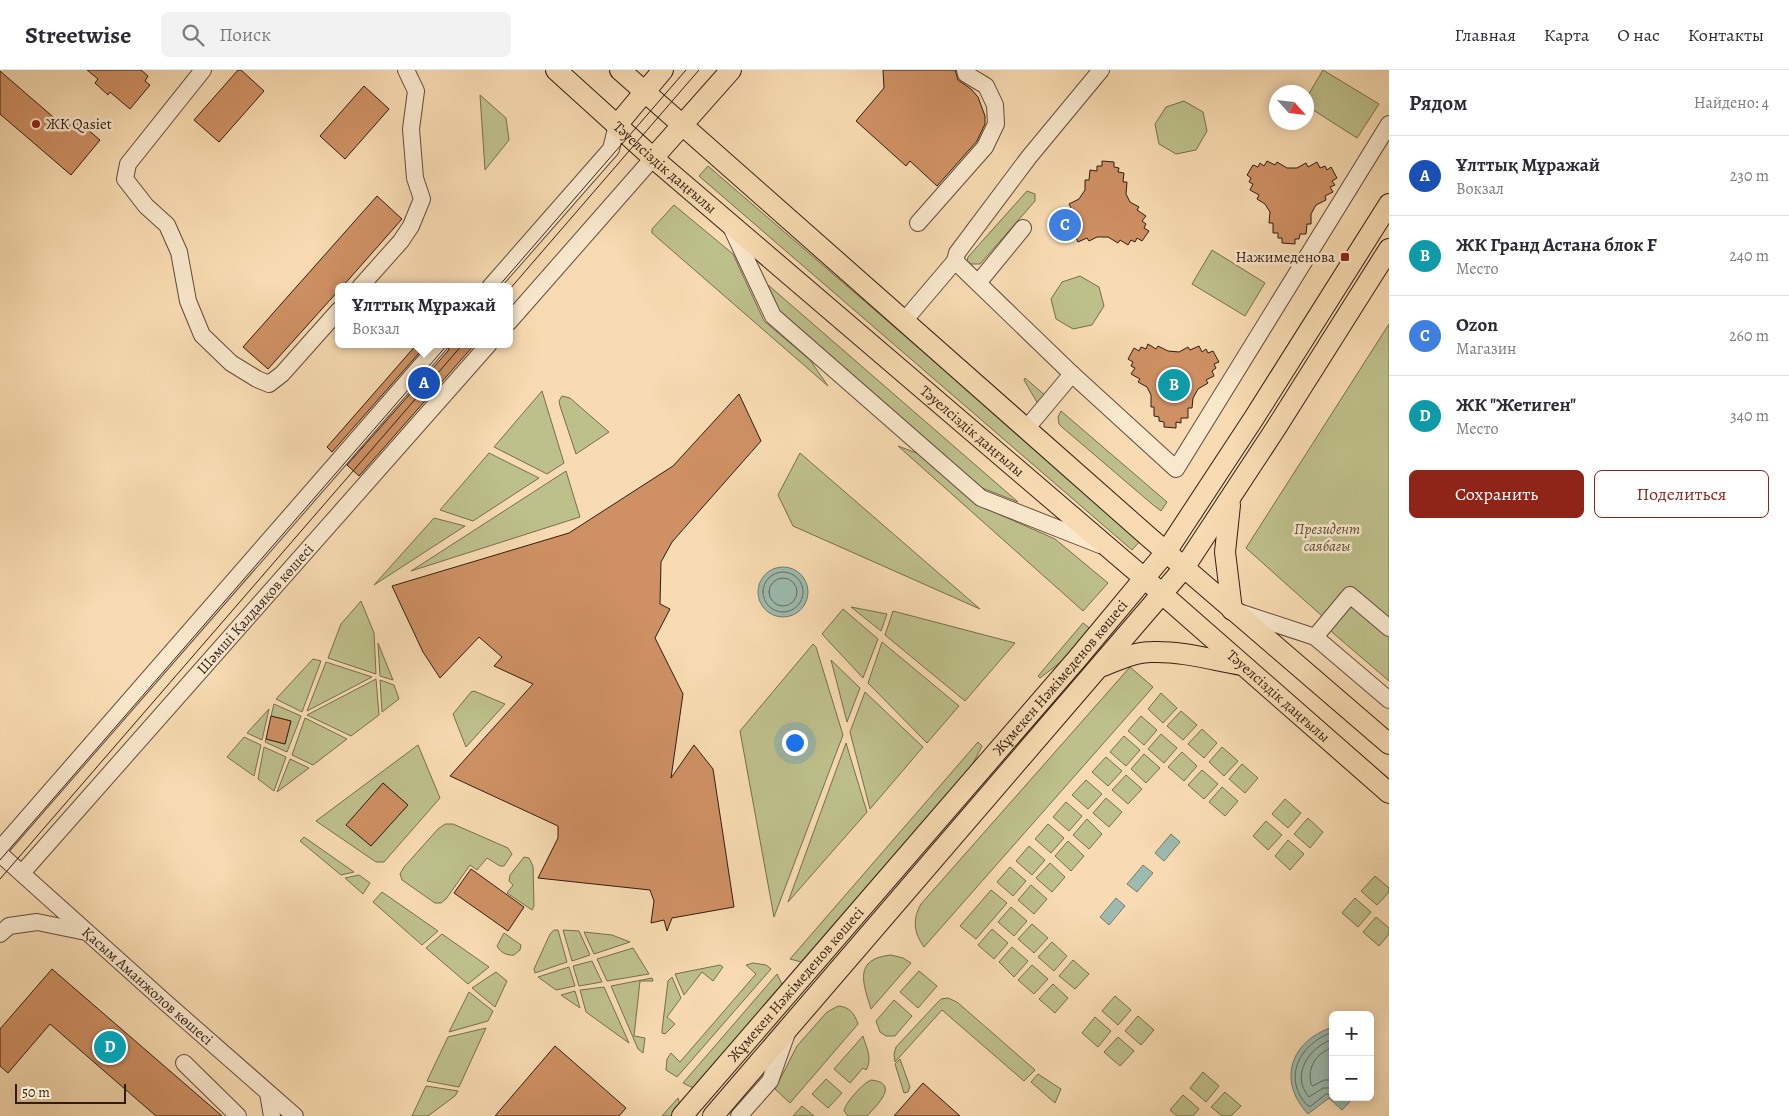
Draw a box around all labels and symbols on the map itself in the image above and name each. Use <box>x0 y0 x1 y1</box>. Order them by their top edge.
north arrow <box>1269 85 1314 130</box>
place label: ЖК Qasiet <box>46 114 112 134</box>
street label: Тәуелсіздік даңғылы <box>609 117 721 218</box>
marker: ЖК Qasiet <box>30 118 42 130</box>
pin: C <box>1049 206 1081 244</box>
place label: Нажимеденова <box>1236 247 1335 267</box>
marker: Нажимеденова <box>1339 251 1351 263</box>
pin: A <box>408 364 440 402</box>
pin: B <box>1158 366 1190 404</box>
street label: Тәуелсіздік даңғылы <box>916 381 1029 481</box>
park label: Президент саябағы <box>1294 519 1360 556</box>
street label: Шәмші Қалдаяқов көшесі <box>192 540 318 679</box>
street label: Жұмекен Нәжімеденов көшесі <box>988 596 1132 760</box>
street label: Тәуелсіздік даңғылы <box>1223 645 1334 747</box>
your location <box>782 730 808 756</box>
street label: Жұмекен Нәжімеденов көшесі <box>723 903 868 1066</box>
street label: Қасым Аманжолов көшесі <box>78 922 217 1050</box>
pin: D <box>94 1028 126 1066</box>
scale bar <box>15 1081 126 1104</box>

